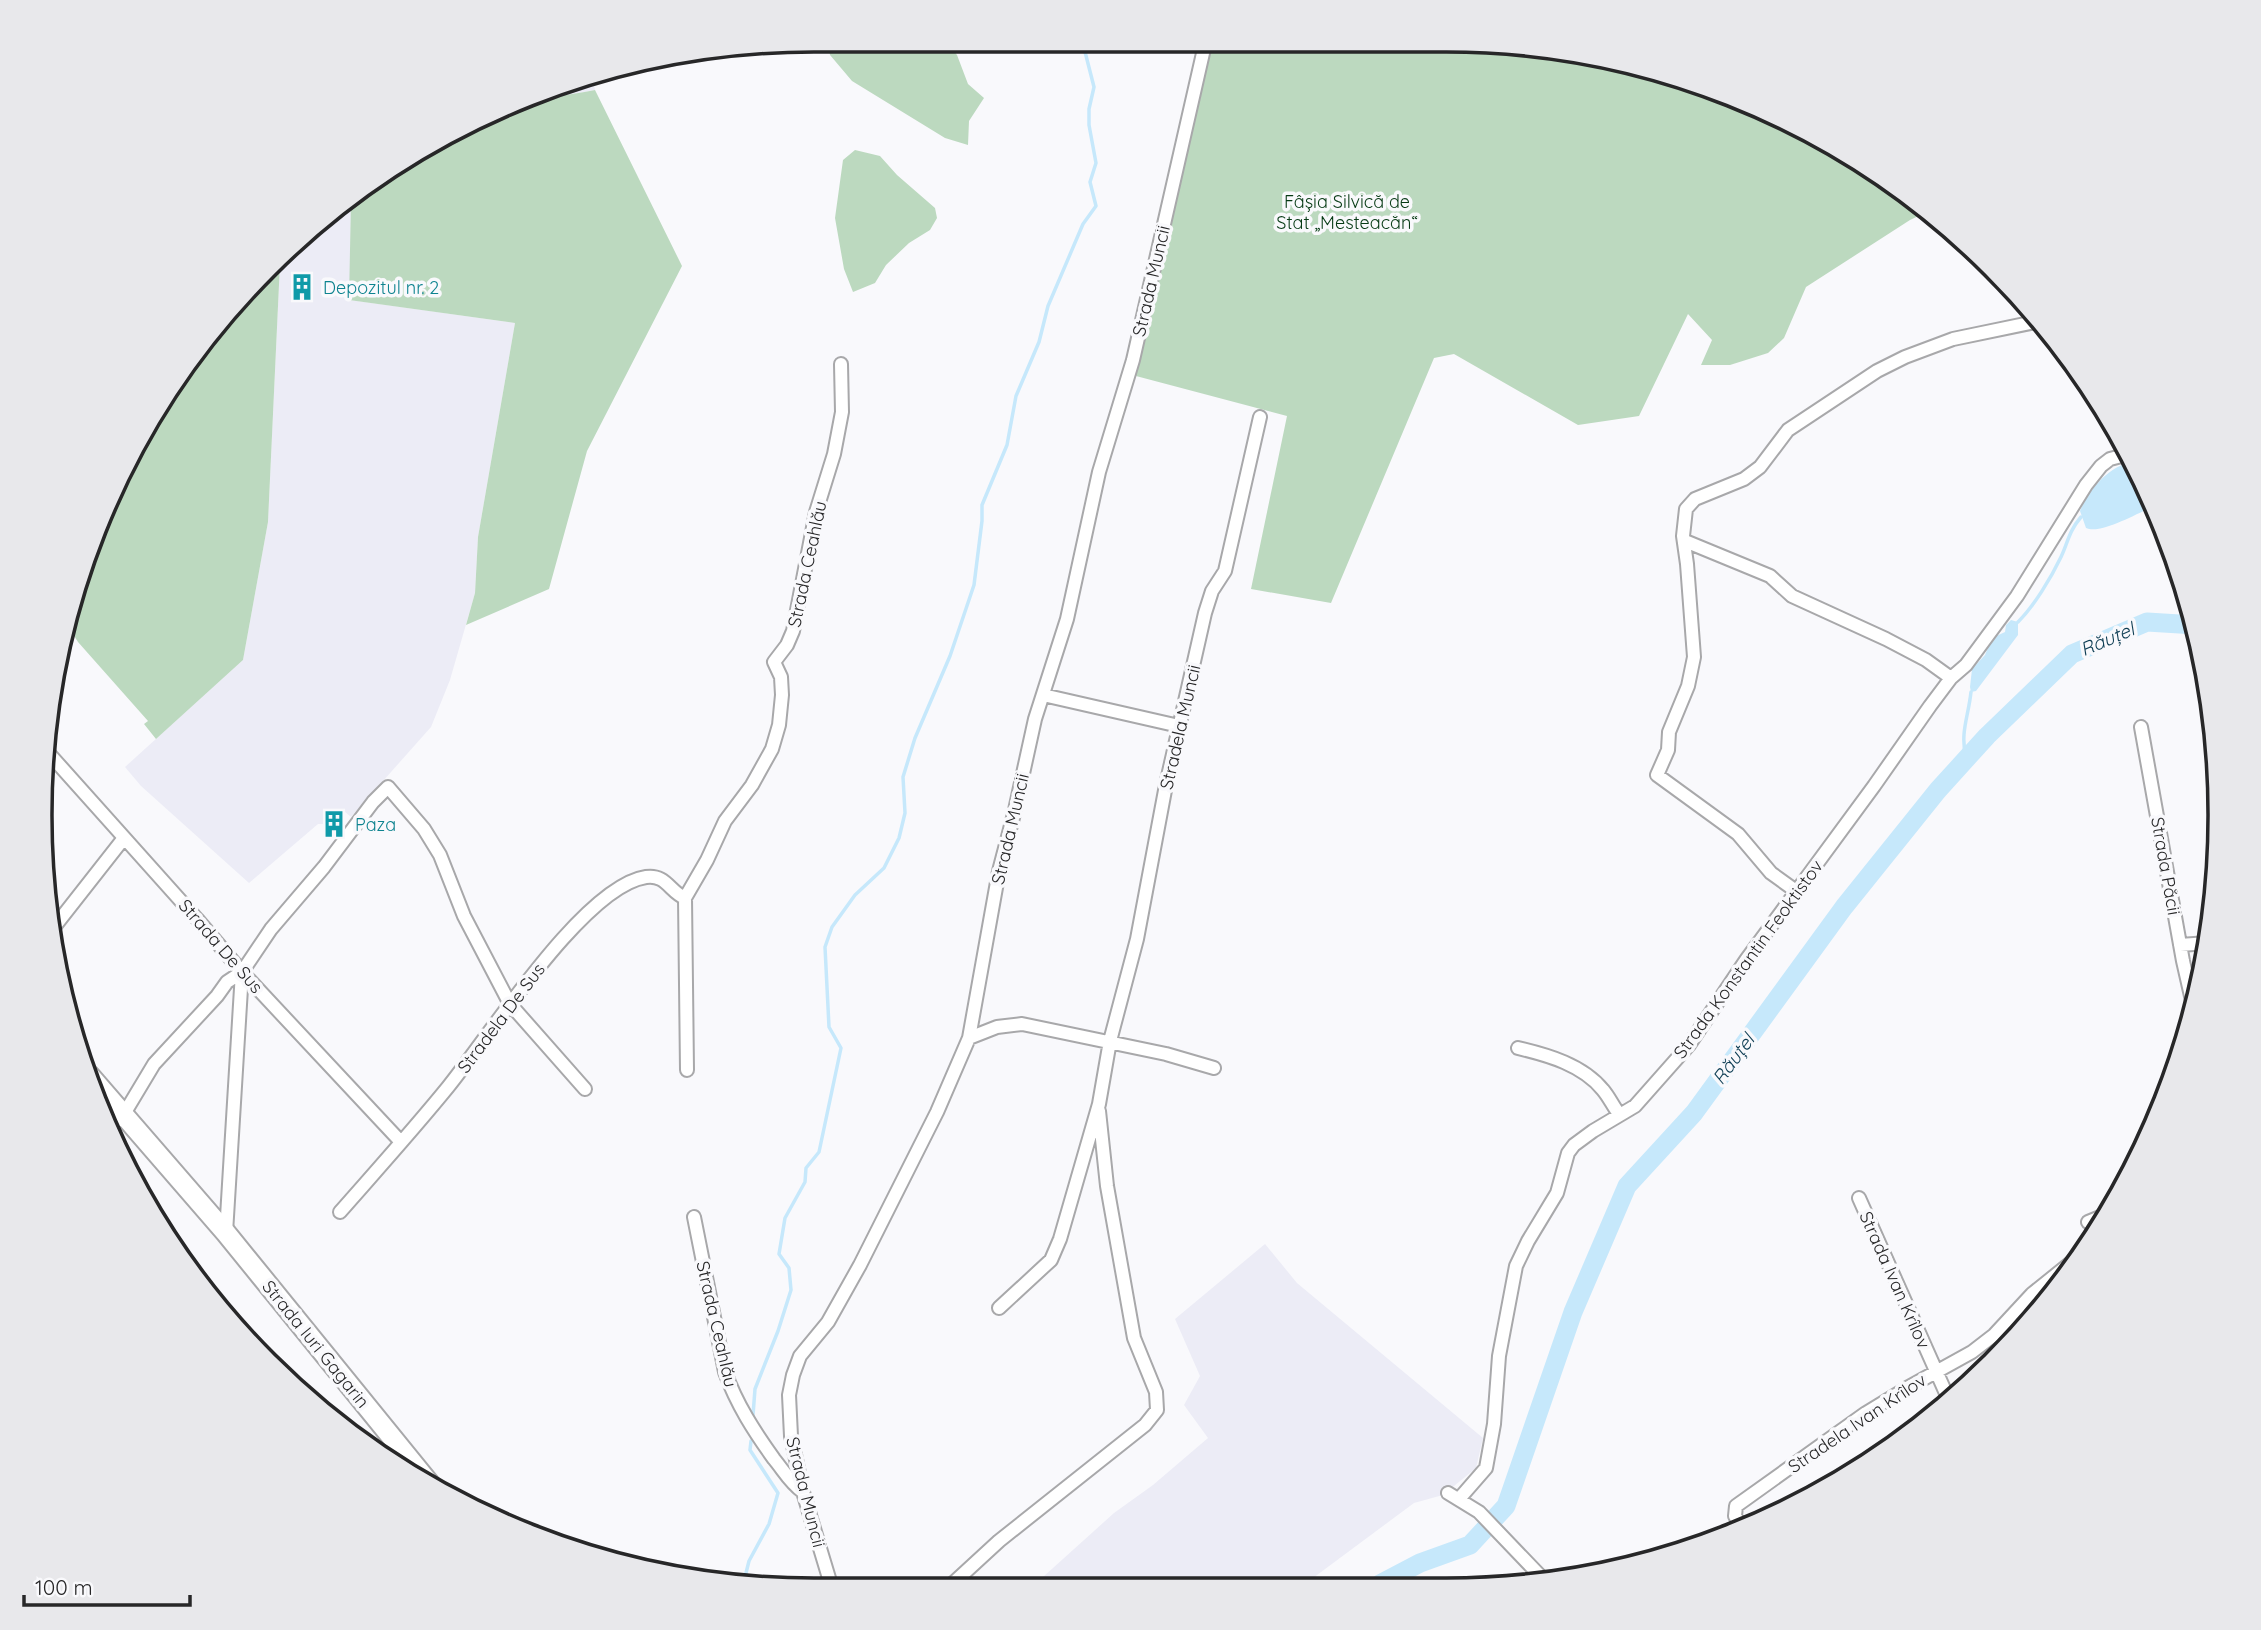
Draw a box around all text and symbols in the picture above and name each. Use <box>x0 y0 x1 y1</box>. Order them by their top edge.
park label: Fâșia Silvică de Stat „Mesteacăn“ <box>1276 190 1418 234</box>
street label: Strada Muncii <box>1127 223 1175 339</box>
building icon: Depozitul nr. 2 <box>287 272 317 302</box>
place label: Depozitul nr. 2 <box>323 276 439 299</box>
street label: Strada Ceahlău <box>782 499 832 629</box>
water label: Răuțel <box>2076 616 2140 661</box>
street label: Stradela Muncii <box>1154 662 1206 792</box>
street label: Strada Muncii <box>986 771 1034 887</box>
building icon: Paza <box>319 809 349 839</box>
place label: Paza <box>355 813 396 836</box>
street label: Strada Păcii <box>2146 815 2186 917</box>
street label: Strada Konstantin Feoktistov <box>1668 855 1828 1063</box>
street label: Strada De Sus <box>174 894 268 998</box>
street label: Stradela De Sus <box>452 958 550 1078</box>
water label: Răuțel <box>1707 1027 1761 1089</box>
street label: Strada Ivan Krîlov <box>1854 1208 1936 1352</box>
street label: Strada Ceahlău <box>691 1259 743 1389</box>
street label: Strada Iuri Gagarin <box>257 1275 375 1413</box>
street label: Stradela Ivan Krîlov <box>1783 1368 1931 1478</box>
street label: Strada Muncii <box>781 1434 831 1550</box>
scale bar <box>24 1564 191 1608</box>
text: 100 m <box>35 1574 93 1600</box>

